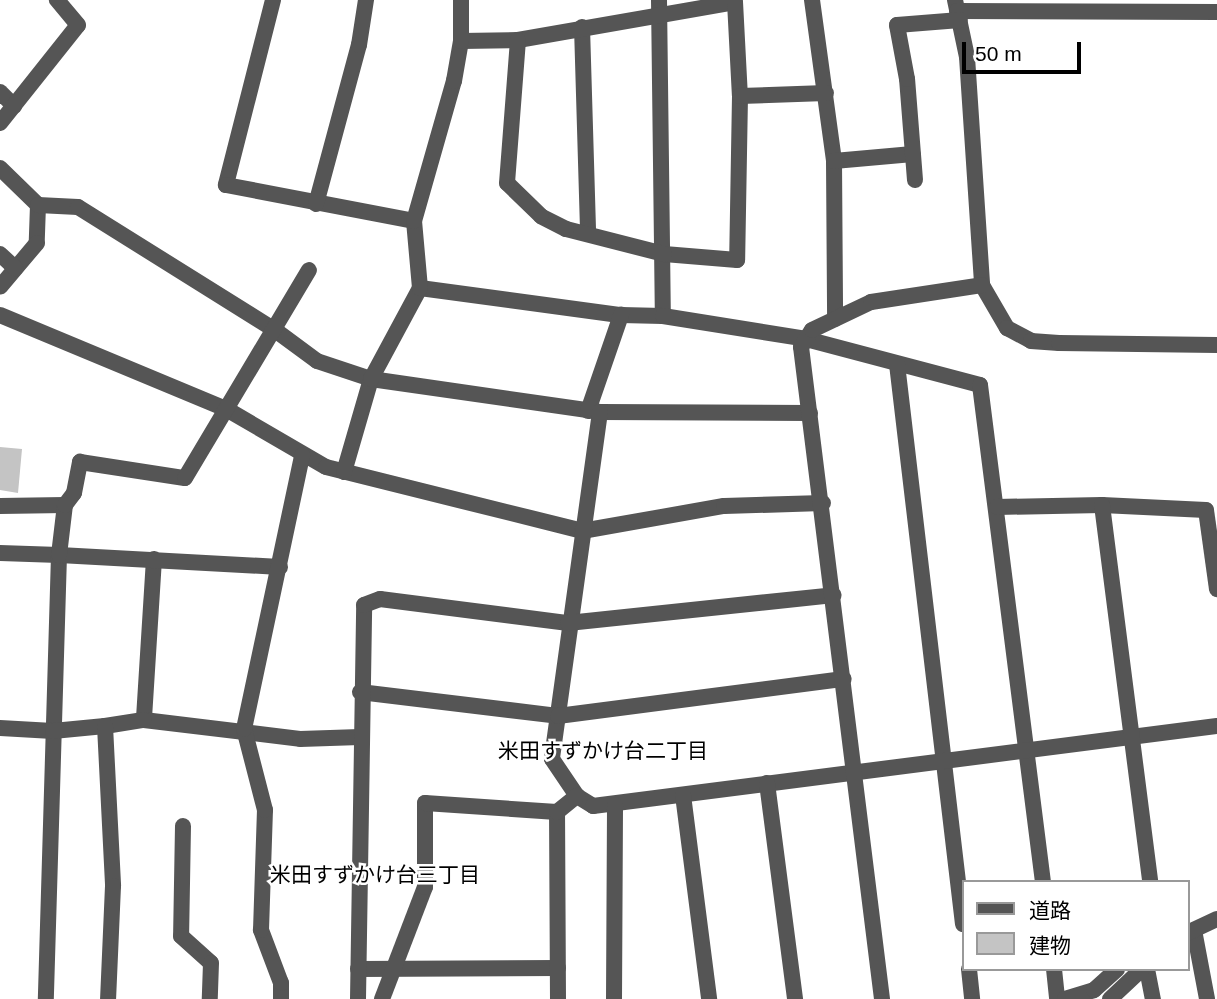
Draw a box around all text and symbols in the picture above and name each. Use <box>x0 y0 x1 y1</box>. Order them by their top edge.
scale bar <box>965 28 1084 72</box>
text: 50 m <box>975 42 1022 65</box>
district label: 米田すずかけ台二丁目 <box>498 738 708 764</box>
district label: 米田すずかけ台三丁目 <box>270 862 480 888</box>
legend <box>962 880 1189 971</box>
text: 道路 <box>1029 899 1071 922</box>
text: 建物 <box>1029 934 1071 957</box>

